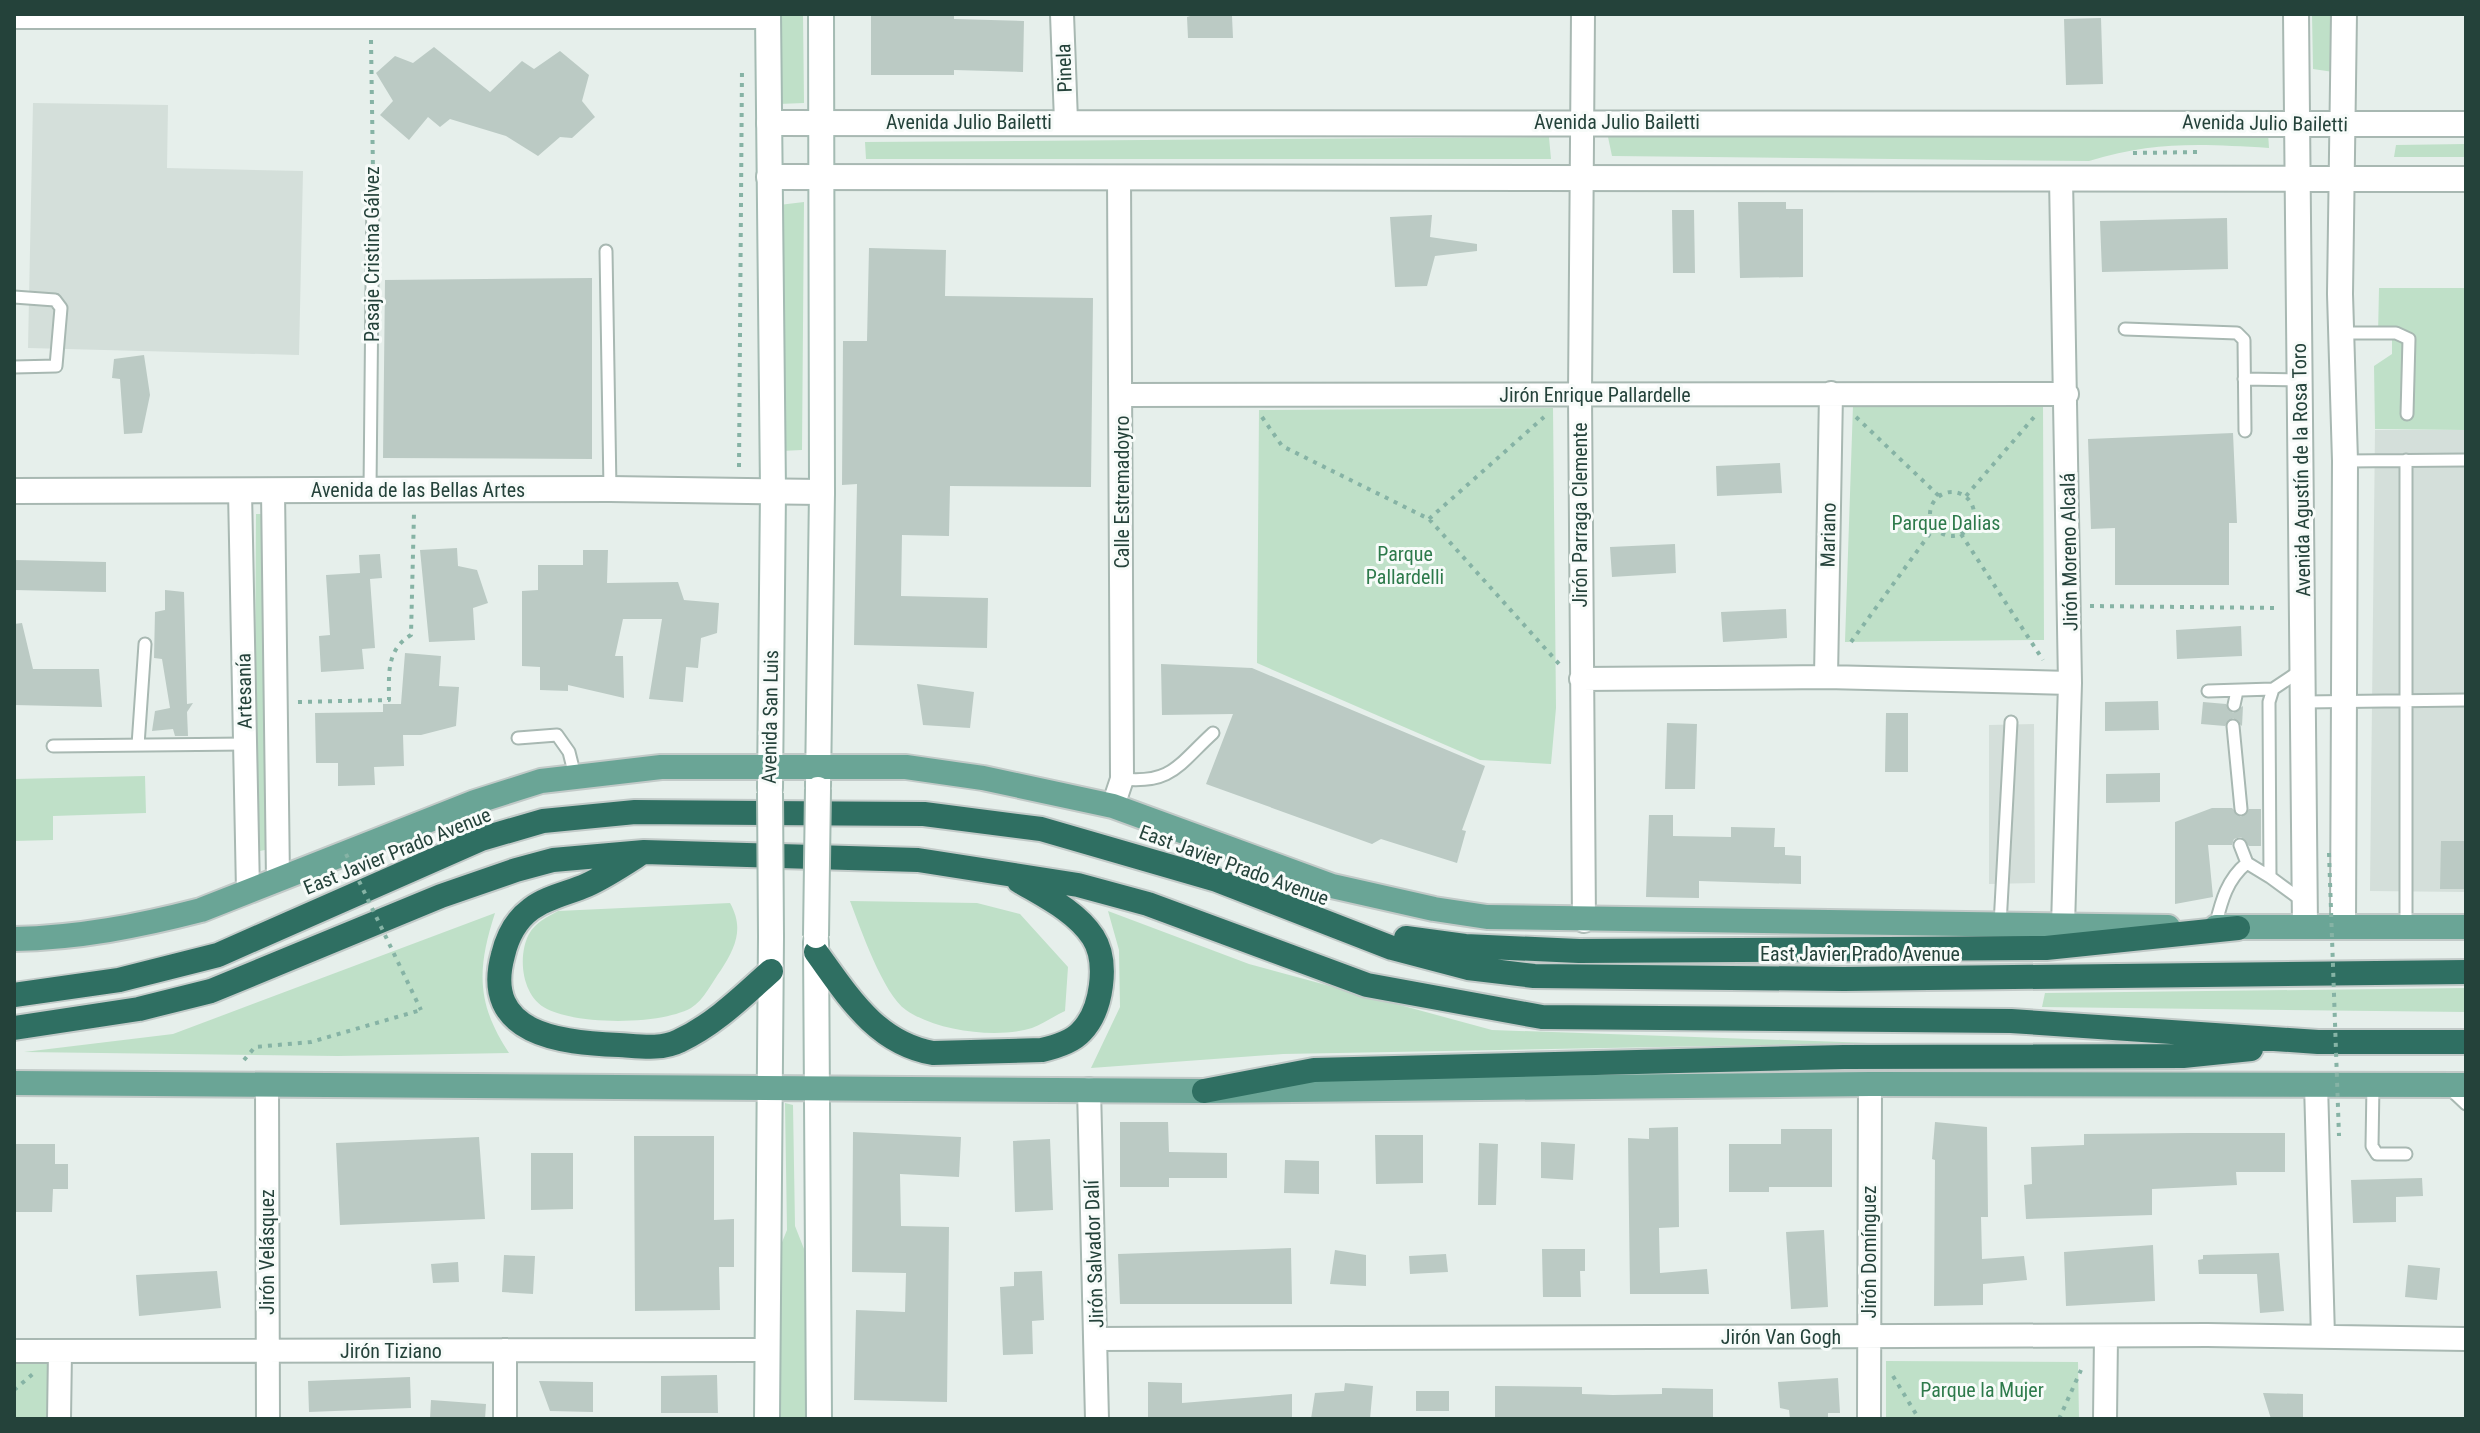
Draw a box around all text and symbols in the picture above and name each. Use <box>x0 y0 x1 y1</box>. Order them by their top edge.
street label: Pinela <box>1051 43 1077 93</box>
street label: Avenida Julio Bailetti <box>886 110 1052 134</box>
street label: Avenida Julio Bailetti <box>1534 110 1700 134</box>
street label: Avenida Julio Bailetti <box>2182 110 2348 136</box>
street label: Pasaje Cristina Gálvez <box>360 166 384 342</box>
street label: Avenida Agustín de la Rosa Toro <box>2287 343 2315 597</box>
street label: Jirón Enrique Pallardelle <box>1499 383 1691 407</box>
street label: Calle Estremadoyro <box>1110 415 1134 569</box>
street label: Jirón Parraga Clemente <box>1568 422 1592 608</box>
street label: Jirón Moreno Alcalá <box>2056 473 2082 631</box>
street label: Avenida de las Bellas Artes <box>311 478 525 502</box>
street label: Mariano <box>1815 502 1841 568</box>
park label: Parque Dalias <box>1892 511 2000 535</box>
park label: Parque Pallardelli <box>1366 542 1444 589</box>
street label: Avenida San Luis <box>757 650 783 784</box>
street label: Artesanía <box>231 653 257 729</box>
street label: East Javier Prado Avenue <box>300 802 494 900</box>
street label: East Javier Prado Avenue <box>1136 820 1332 910</box>
street label: East Javier Prado Avenue <box>1760 942 1960 966</box>
street label: Jirón Salvador Dalí <box>1079 1178 1109 1328</box>
street label: Jirón Domínguez <box>1857 1185 1881 1319</box>
street label: Jirón Velásquez <box>255 1189 279 1315</box>
street label: Jirón Van Gogh <box>1721 1325 1841 1349</box>
street label: Jirón Tiziano <box>340 1339 442 1363</box>
park label: Parque la Mujer <box>1920 1378 2044 1402</box>

